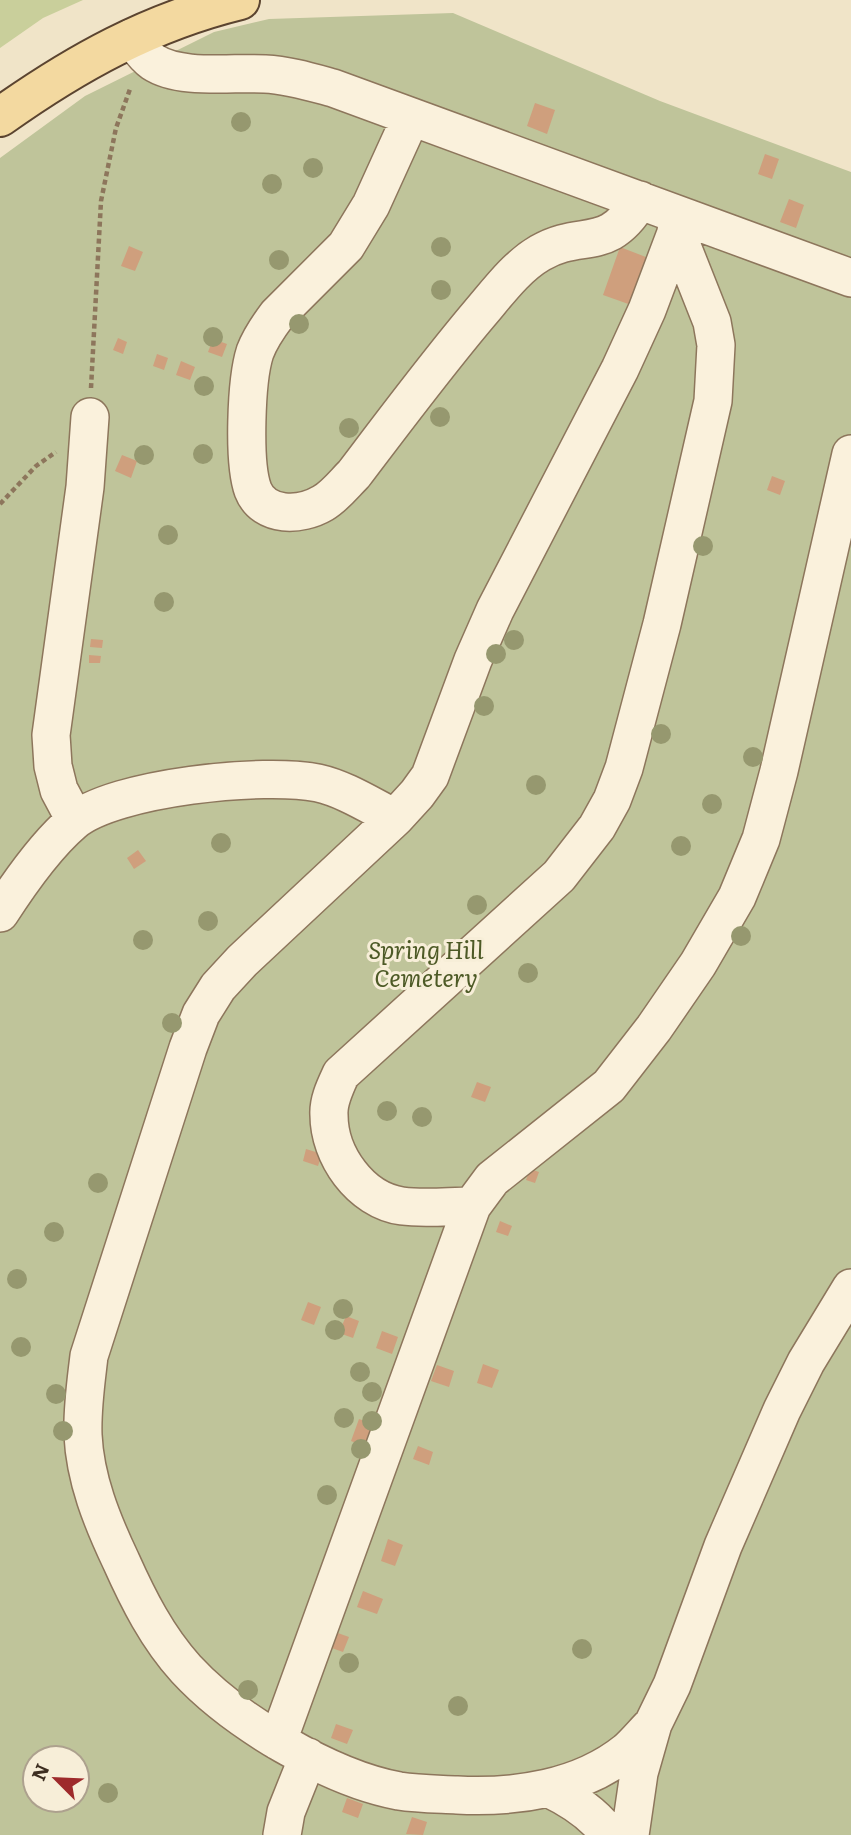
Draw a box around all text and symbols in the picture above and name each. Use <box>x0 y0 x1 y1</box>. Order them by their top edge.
park label: Spring Hill Cemetery <box>369 931 484 994</box>
north arrow <box>21 1744 91 1814</box>
text: N <box>24 1759 56 1785</box>

